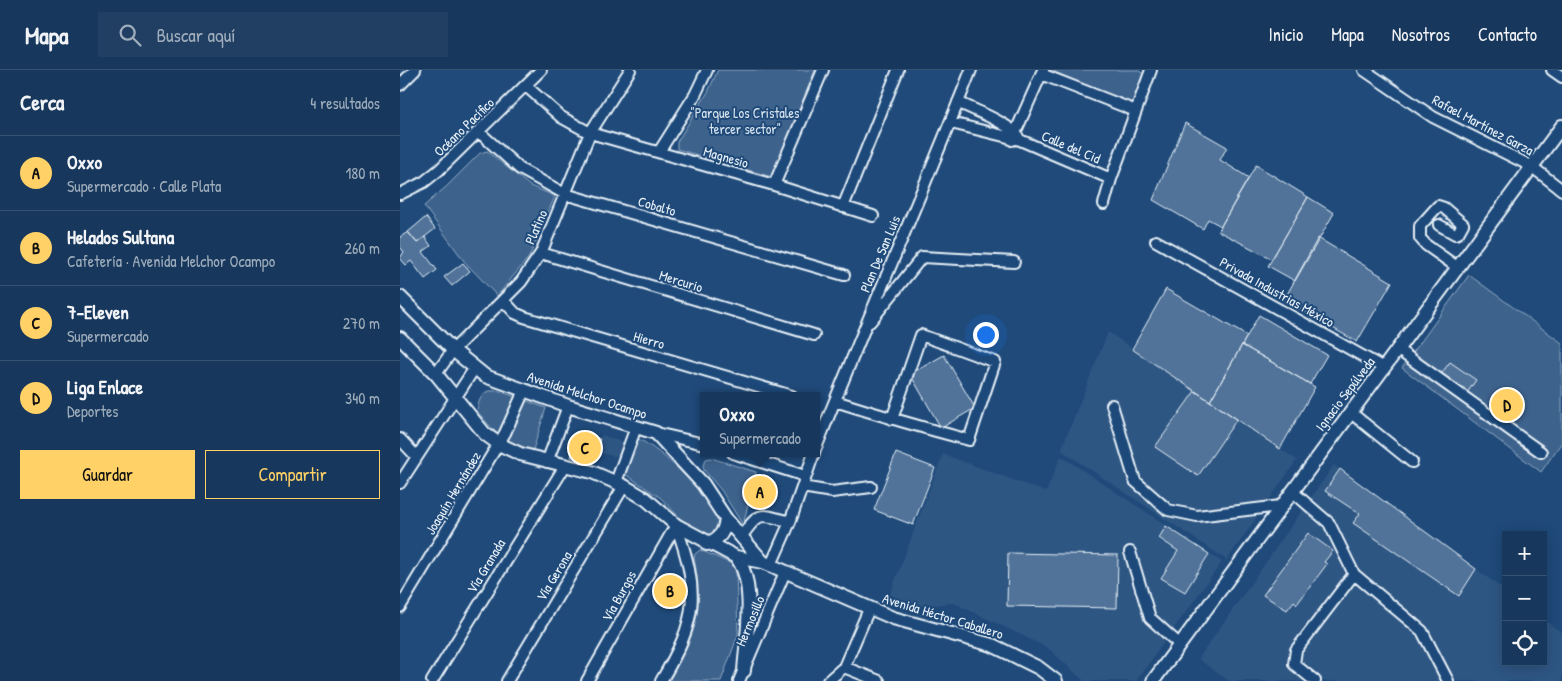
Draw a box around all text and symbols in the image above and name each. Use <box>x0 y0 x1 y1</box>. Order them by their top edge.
search box <box>98 12 448 57</box>
text: Mapa <box>25 19 68 51</box>
icon: search <box>116 21 144 49</box>
text: Buscar aquí <box>156 22 236 48</box>
text: Inicio <box>1269 22 1303 47</box>
text: Mapa <box>1331 22 1364 47</box>
text: Nosotros <box>1392 22 1450 47</box>
text: Contacto <box>1478 22 1537 47</box>
text: Cerca <box>20 88 64 117</box>
street label: Rafael Martínez Garza <box>1429 90 1538 160</box>
text: 4 resultados <box>310 92 380 114</box>
street label: Océano Pacífico <box>429 93 498 160</box>
park label: "Parque Los Cristales tercer sector" <box>691 103 799 138</box>
street label: Calle del Cid <box>1039 126 1104 168</box>
street label: Magnesio <box>701 141 751 173</box>
text: Oxxo <box>67 149 102 175</box>
text: A <box>32 162 40 184</box>
text: 180 m <box>346 162 380 184</box>
text: Supermercado · Calle Plata <box>67 175 221 197</box>
street label: Cobalto <box>636 191 679 220</box>
street label: Platino <box>520 206 551 247</box>
street label: Plan De San Luis <box>855 212 904 295</box>
text: Helados Sultana <box>67 224 174 250</box>
text: B <box>32 237 40 259</box>
text: 260 m <box>344 237 380 259</box>
text: Cafetería · Avenida Melchor Ocampo <box>67 250 275 272</box>
street label: Privada Industrias México <box>1216 252 1338 331</box>
street label: Mercurio <box>657 265 706 296</box>
text: 7-Eleven <box>67 299 129 325</box>
text: C <box>32 312 40 334</box>
text: 270 m <box>343 312 380 334</box>
your location <box>973 322 999 348</box>
text: Supermercado <box>67 325 149 347</box>
street label: Hierro <box>631 326 667 353</box>
street label: Ignacio Sepúlveda <box>1310 352 1380 435</box>
street label: Avenida Melchor Ocampo <box>525 366 650 424</box>
text: Liga Enlace <box>67 374 143 400</box>
pin: D <box>1491 386 1523 424</box>
text: D <box>32 387 40 409</box>
text: 340 m <box>345 387 380 409</box>
popup <box>700 392 820 457</box>
text: Deportes <box>67 400 118 422</box>
text: Oxxo <box>719 401 754 427</box>
text: Supermercado <box>719 427 801 449</box>
pin: C <box>569 429 601 467</box>
street label: Joaquín Hernández <box>420 448 486 538</box>
button: Guardar <box>20 450 195 499</box>
button: Compartir <box>205 450 380 499</box>
pin: A <box>744 473 776 511</box>
map controls <box>1502 531 1547 666</box>
button: + <box>1502 531 1547 576</box>
street label: Vía Granada <box>462 535 509 596</box>
street label: Vía Gerona <box>531 547 576 604</box>
street label: Vía Burgos <box>597 567 641 625</box>
pin: B <box>654 572 686 610</box>
button: − <box>1502 576 1547 621</box>
street label: Avenida Héctor Caballero <box>880 588 1006 643</box>
street label: Hermosillo <box>730 592 769 649</box>
button: locate <box>1502 621 1547 666</box>

